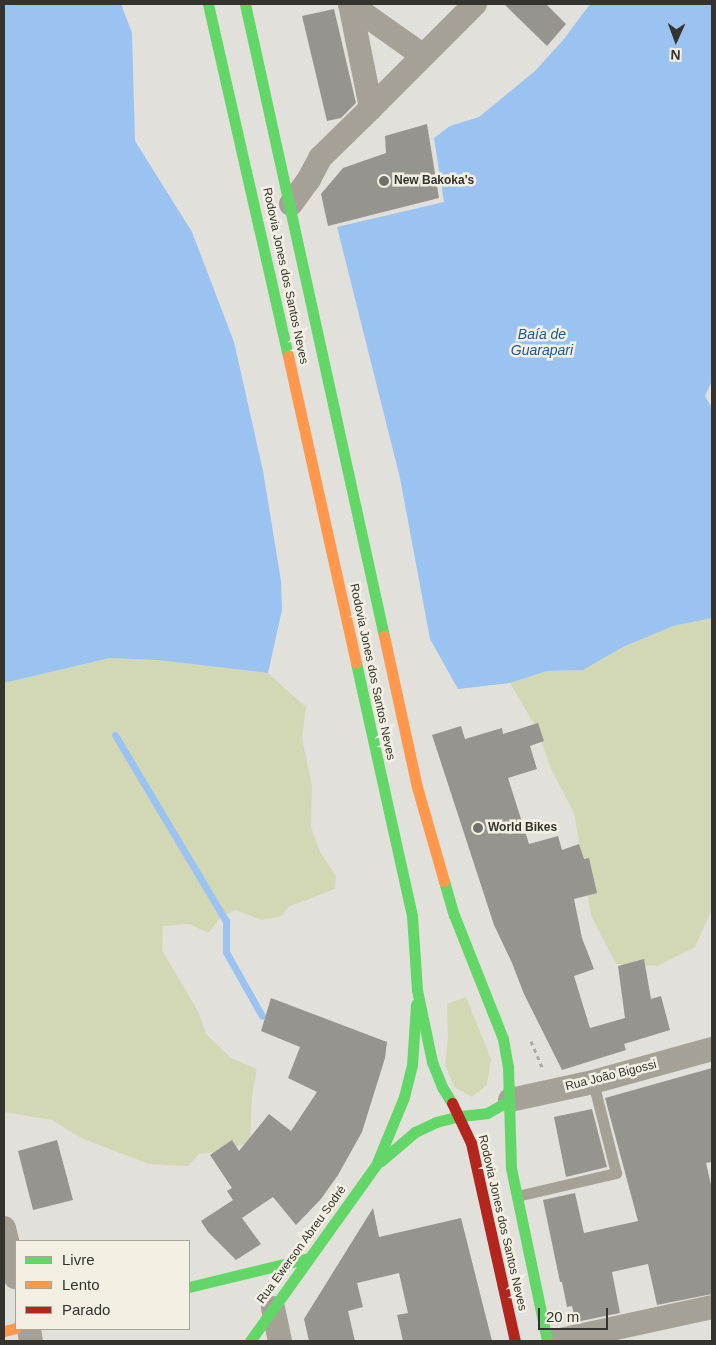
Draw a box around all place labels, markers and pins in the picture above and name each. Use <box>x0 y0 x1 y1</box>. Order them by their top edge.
place label: New Bakoka's <box>394 174 474 188</box>
marker: New Bakoka's <box>378 175 390 187</box>
place label: World Bikes <box>488 821 557 835</box>
marker: World Bikes <box>472 822 484 834</box>

